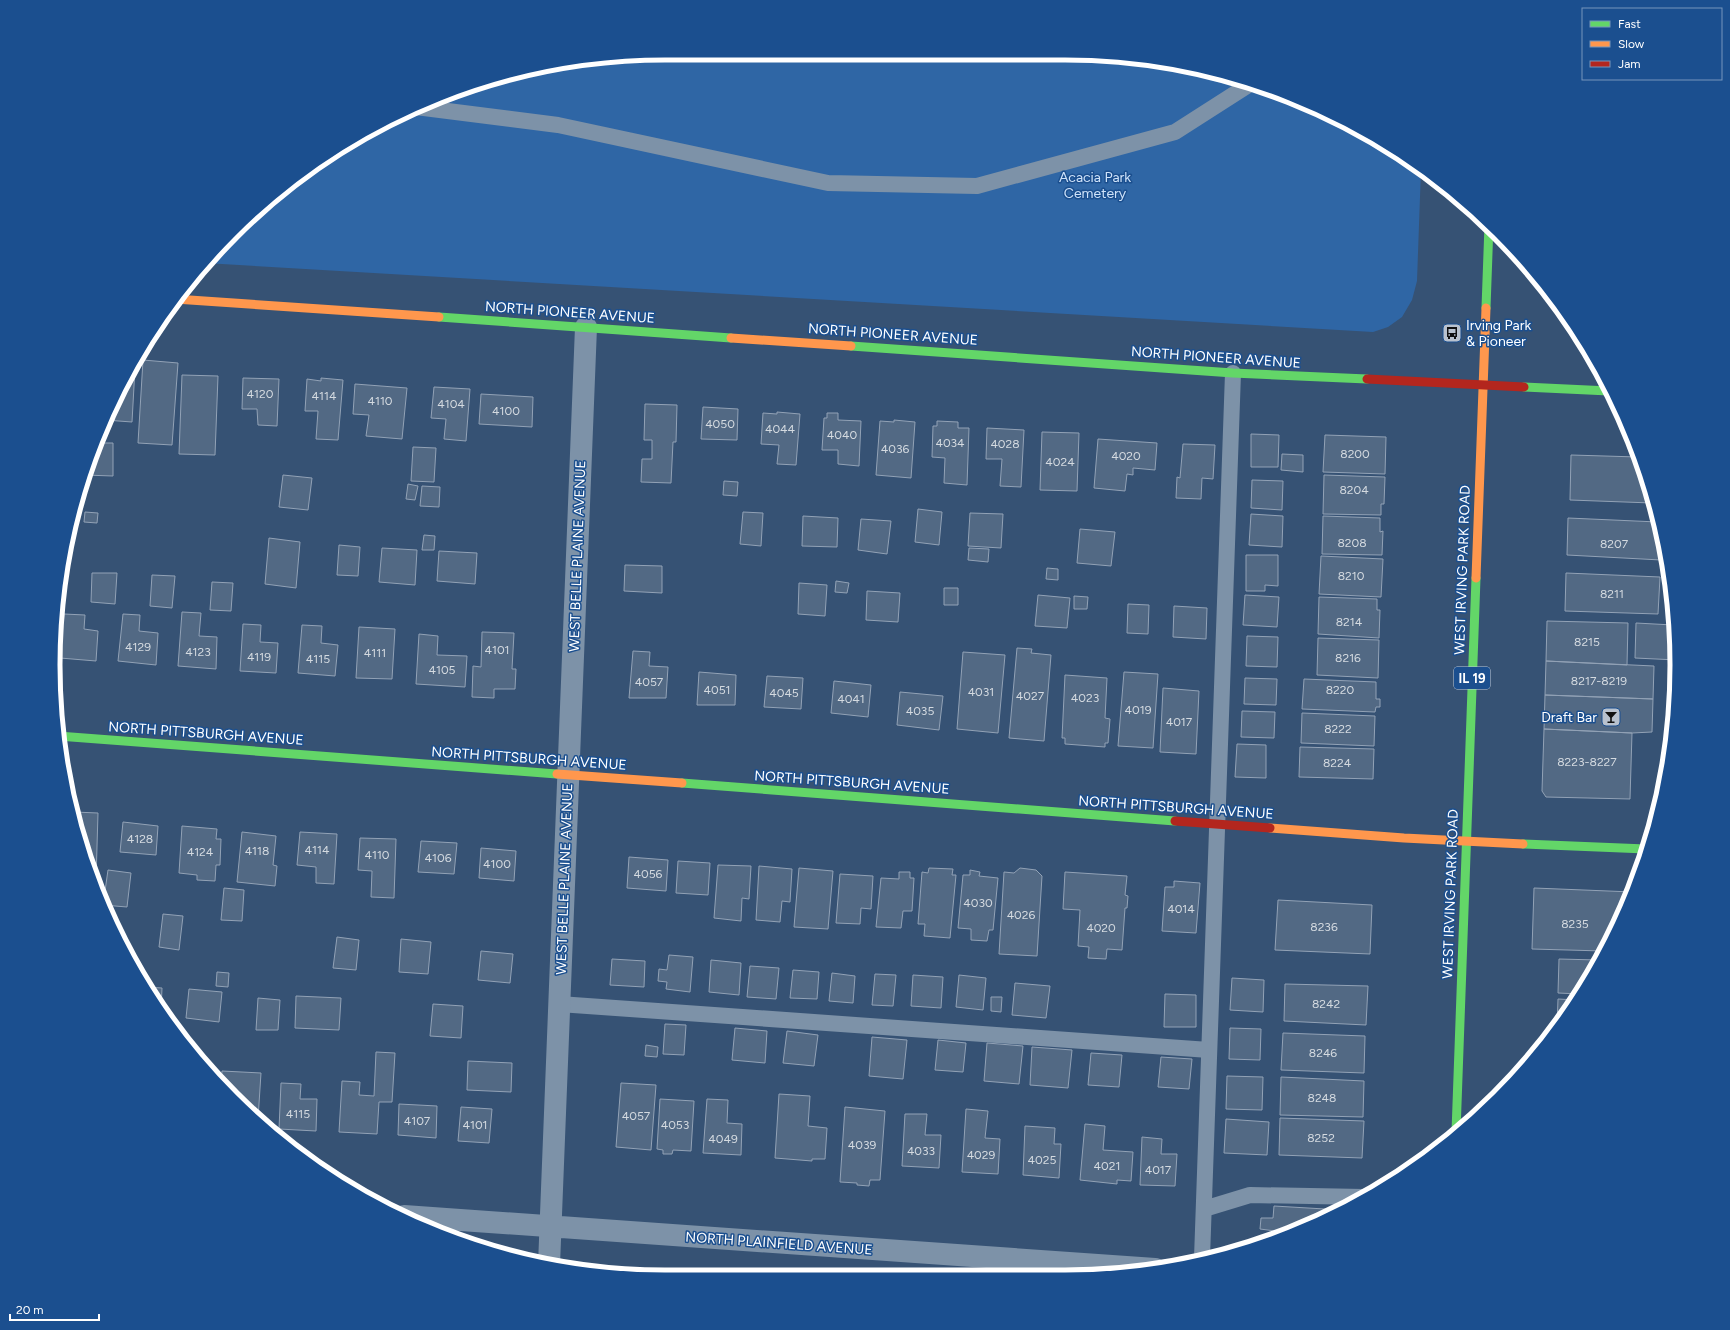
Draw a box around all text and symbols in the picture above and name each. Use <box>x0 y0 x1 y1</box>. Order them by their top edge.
legend <box>1582 8 1722 80</box>
text: Fast <box>1618 17 1641 31</box>
text: Slow <box>1618 37 1645 51</box>
text: Jam <box>1618 57 1641 71</box>
park label: Acacia Park Cemetery <box>1059 169 1131 202</box>
street label: NORTH PIONEER AVENUE <box>484 298 656 327</box>
place label: Irving Park & Pioneer <box>1466 317 1531 350</box>
street label: NORTH PIONEER AVENUE <box>807 320 979 349</box>
bus stop icon: Irving Park & Pioneer <box>1441 322 1463 344</box>
street label: NORTH PIONEER AVENUE <box>1130 343 1302 372</box>
house number: 4120 <box>247 387 274 401</box>
house number: 4114 <box>312 389 337 403</box>
house number: 4110 <box>367 394 393 408</box>
house number: 4104 <box>437 397 465 411</box>
house number: 4100 <box>492 404 520 418</box>
house number: 4050 <box>705 417 735 431</box>
house number: 4044 <box>765 422 796 436</box>
house number: 4040 <box>827 428 857 442</box>
house number: 4034 <box>935 436 965 450</box>
house number: 4028 <box>990 437 1020 451</box>
house number: 4036 <box>881 442 909 456</box>
house number: 8200 <box>1340 447 1370 461</box>
house number: 4020 <box>1111 449 1141 463</box>
house number: 4024 <box>1045 455 1075 469</box>
street label: WEST BELLE PLAINE AVENUE <box>566 460 589 652</box>
house number: 8204 <box>1339 483 1369 497</box>
street label: WEST IRVING PARK ROAD <box>1451 485 1474 655</box>
house number: 8208 <box>1337 536 1367 550</box>
house number: 8207 <box>1600 537 1629 551</box>
house number: 8210 <box>1338 569 1365 583</box>
house number: 8211 <box>1600 587 1624 601</box>
house number: 8214 <box>1336 615 1363 629</box>
house number: 8215 <box>1574 635 1600 649</box>
house number: 4129 <box>125 640 151 654</box>
house number: 4101 <box>484 643 510 657</box>
house number: 4123 <box>185 645 211 659</box>
house number: 4111 <box>364 646 386 660</box>
house number: 4119 <box>247 650 271 664</box>
house number: 8216 <box>1335 651 1361 665</box>
house number: 4115 <box>306 652 330 666</box>
house number: 4105 <box>428 663 456 677</box>
road number: IL 19 <box>1454 667 1490 689</box>
house number: 8217-8219 <box>1571 674 1627 688</box>
house number: 4057 <box>635 675 664 689</box>
house number: 4051 <box>703 683 731 697</box>
house number: 8220 <box>1326 683 1355 697</box>
house number: 4031 <box>968 685 994 699</box>
house number: 4045 <box>769 686 799 700</box>
house number: 4027 <box>1016 689 1045 703</box>
house number: 4023 <box>1071 691 1099 705</box>
house number: 4041 <box>837 692 865 706</box>
house number: 4019 <box>1125 703 1152 717</box>
house number: 4035 <box>906 704 934 718</box>
bar icon: Draft Bar <box>1600 706 1622 728</box>
place label: Draft Bar <box>1541 709 1597 726</box>
house number: 4017 <box>1166 715 1193 729</box>
street label: NORTH PITTSBURGH AVENUE <box>108 718 304 749</box>
house number: 8222 <box>1324 722 1352 736</box>
street label: NORTH PITTSBURGH AVENUE <box>431 743 627 774</box>
house number: 8223-8227 <box>1557 755 1617 769</box>
house number: 8224 <box>1323 756 1352 770</box>
street label: NORTH PITTSBURGH AVENUE <box>754 767 950 798</box>
street label: WEST BELLE PLAINE AVENUE <box>553 783 576 975</box>
street label: NORTH PITTSBURGH AVENUE <box>1078 792 1274 823</box>
street label: WEST IRVING PARK ROAD <box>1439 809 1462 979</box>
house number: 4128 <box>127 832 153 846</box>
house number: 4114 <box>305 843 330 857</box>
house number: 4118 <box>245 844 269 858</box>
house number: 4124 <box>187 845 214 859</box>
house number: 4110 <box>364 848 390 862</box>
house number: 4106 <box>425 851 452 865</box>
house number: 4100 <box>483 857 511 871</box>
house number: 4056 <box>634 867 663 881</box>
house number: 4030 <box>963 896 993 910</box>
house number: 4014 <box>1167 902 1195 916</box>
house number: 4026 <box>1007 908 1036 922</box>
house number: 8235 <box>1561 917 1589 931</box>
house number: 8236 <box>1310 920 1338 934</box>
house number: 4020 <box>1086 921 1116 935</box>
house number: 8242 <box>1312 997 1340 1011</box>
house number: 8246 <box>1309 1046 1337 1060</box>
house number: 8248 <box>1308 1091 1336 1105</box>
house number: 4115 <box>286 1107 310 1121</box>
house number: 4057 <box>622 1109 651 1123</box>
house number: 4107 <box>404 1114 431 1128</box>
house number: 4101 <box>462 1118 488 1132</box>
house number: 4053 <box>661 1118 689 1132</box>
house number: 8252 <box>1307 1131 1335 1145</box>
house number: 4049 <box>708 1132 738 1146</box>
house number: 4039 <box>848 1138 876 1152</box>
house number: 4033 <box>907 1144 935 1158</box>
house number: 4029 <box>967 1148 996 1162</box>
house number: 4025 <box>1028 1153 1056 1167</box>
house number: 4021 <box>1094 1159 1120 1173</box>
house number: 4017 <box>1145 1163 1172 1177</box>
street label: NORTH PLAINFIELD AVENUE <box>685 1228 873 1259</box>
scale bar <box>10 1296 99 1322</box>
text: 20 m <box>16 1303 44 1317</box>

